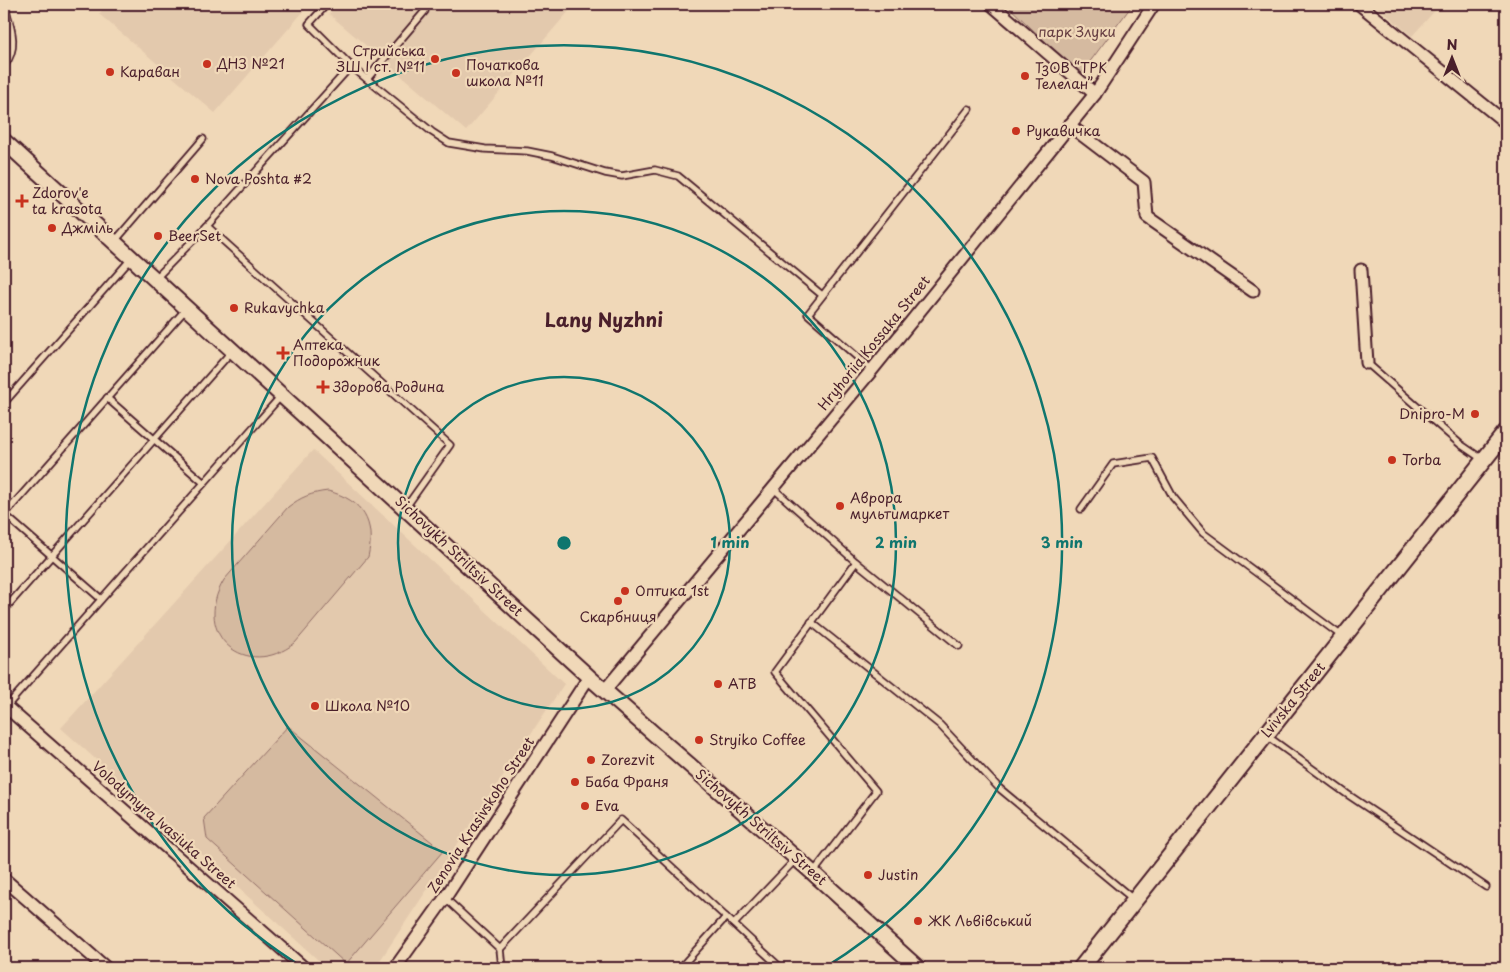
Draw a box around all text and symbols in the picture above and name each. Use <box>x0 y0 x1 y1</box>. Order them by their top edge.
park label: парк Злуки <box>1038 21 1116 42</box>
north arrow <box>1428 32 1478 82</box>
text: N <box>1446 34 1458 55</box>
place label: Стрийська ЗШ I ст. №11 <box>336 40 425 77</box>
place label: ДНЗ №21 <box>216 53 285 74</box>
marker: Стрийська ЗШ I ст. №11 <box>429 53 441 65</box>
place label: Початкова школа №11 <box>466 54 544 91</box>
place label: ТзОВ “ТРК Телелан” <box>1035 57 1107 94</box>
marker: ДНЗ №21 <box>201 58 213 70</box>
place label: Караван <box>120 61 180 82</box>
marker: Караван <box>104 66 116 78</box>
marker: Початкова школа №11 <box>450 67 462 79</box>
marker: ТзОВ “ТРК Телелан” <box>1019 70 1031 82</box>
place label: Рукавичка <box>1026 120 1100 141</box>
marker: Рукавичка <box>1010 125 1022 137</box>
place label: Nova Poshta #2 <box>205 168 312 189</box>
marker: Nova Poshta #2 <box>189 173 201 185</box>
place label: Zdorov'e ta krasota <box>32 182 103 219</box>
marker: Zdorov'e ta krasota <box>16 195 28 207</box>
place label: Джміль <box>61 217 113 238</box>
marker: Джміль <box>46 222 58 234</box>
place label: BeerSet <box>168 225 221 246</box>
marker: BeerSet <box>152 230 164 242</box>
street label: Hryhoriia Kossaka Street <box>812 270 935 415</box>
place label: Rukavychka <box>244 297 325 318</box>
marker: Rukavychka <box>228 302 240 314</box>
district label: Lany Nyzhni <box>545 305 663 333</box>
place label: Аптека Подорожник <box>293 334 380 371</box>
marker: Аптека Подорожник <box>277 347 289 359</box>
place label: Здорова Родина <box>332 376 445 397</box>
marker: Здорова Родина <box>317 381 329 393</box>
place label: Dnipro-M <box>1399 403 1465 424</box>
marker: Dnipro-M <box>1469 408 1481 420</box>
place label: Torba <box>1402 449 1441 470</box>
marker: Torba <box>1386 454 1398 466</box>
place label: Аврора мультимаркет <box>850 487 949 524</box>
street label: Sichovykh Striltsiv Street <box>391 491 528 621</box>
marker: Аврора мультимаркет <box>834 500 846 512</box>
text: 1 min <box>711 530 749 553</box>
text: 2 min <box>875 530 917 553</box>
text: 3 min <box>1041 530 1083 553</box>
centre of rings <box>555 534 573 552</box>
place label: Оптика 1st <box>635 580 709 601</box>
marker: Оптика 1st <box>619 585 631 597</box>
marker: Скарбниця <box>612 595 624 607</box>
place label: Скарбниця <box>579 606 657 627</box>
street label: Lvivska Street <box>1256 657 1330 742</box>
place label: ATB <box>728 673 757 694</box>
marker: ATB <box>712 678 724 690</box>
place label: Школа №10 <box>325 695 410 716</box>
marker: Школа №10 <box>309 700 321 712</box>
place label: Stryiko Coffee <box>709 729 806 750</box>
street label: Zenovia Krasivskoho Street <box>422 732 539 897</box>
marker: Stryiko Coffee <box>693 734 705 746</box>
place label: Zorezvit <box>601 749 655 770</box>
marker: Zorezvit <box>585 754 597 766</box>
street label: Volodymyra Ivasiuka Street <box>88 756 241 893</box>
street label: Sichovykh Striltsiv Street <box>691 764 832 890</box>
place label: Баба Франя <box>585 771 669 792</box>
marker: Баба Франя <box>569 776 581 788</box>
place label: Eva <box>595 795 620 816</box>
marker: Eva <box>579 800 591 812</box>
place label: Justin <box>878 864 918 885</box>
marker: Justin <box>862 869 874 881</box>
place label: ЖК Львівський <box>928 910 1032 931</box>
marker: ЖК Львівський <box>912 915 924 927</box>

